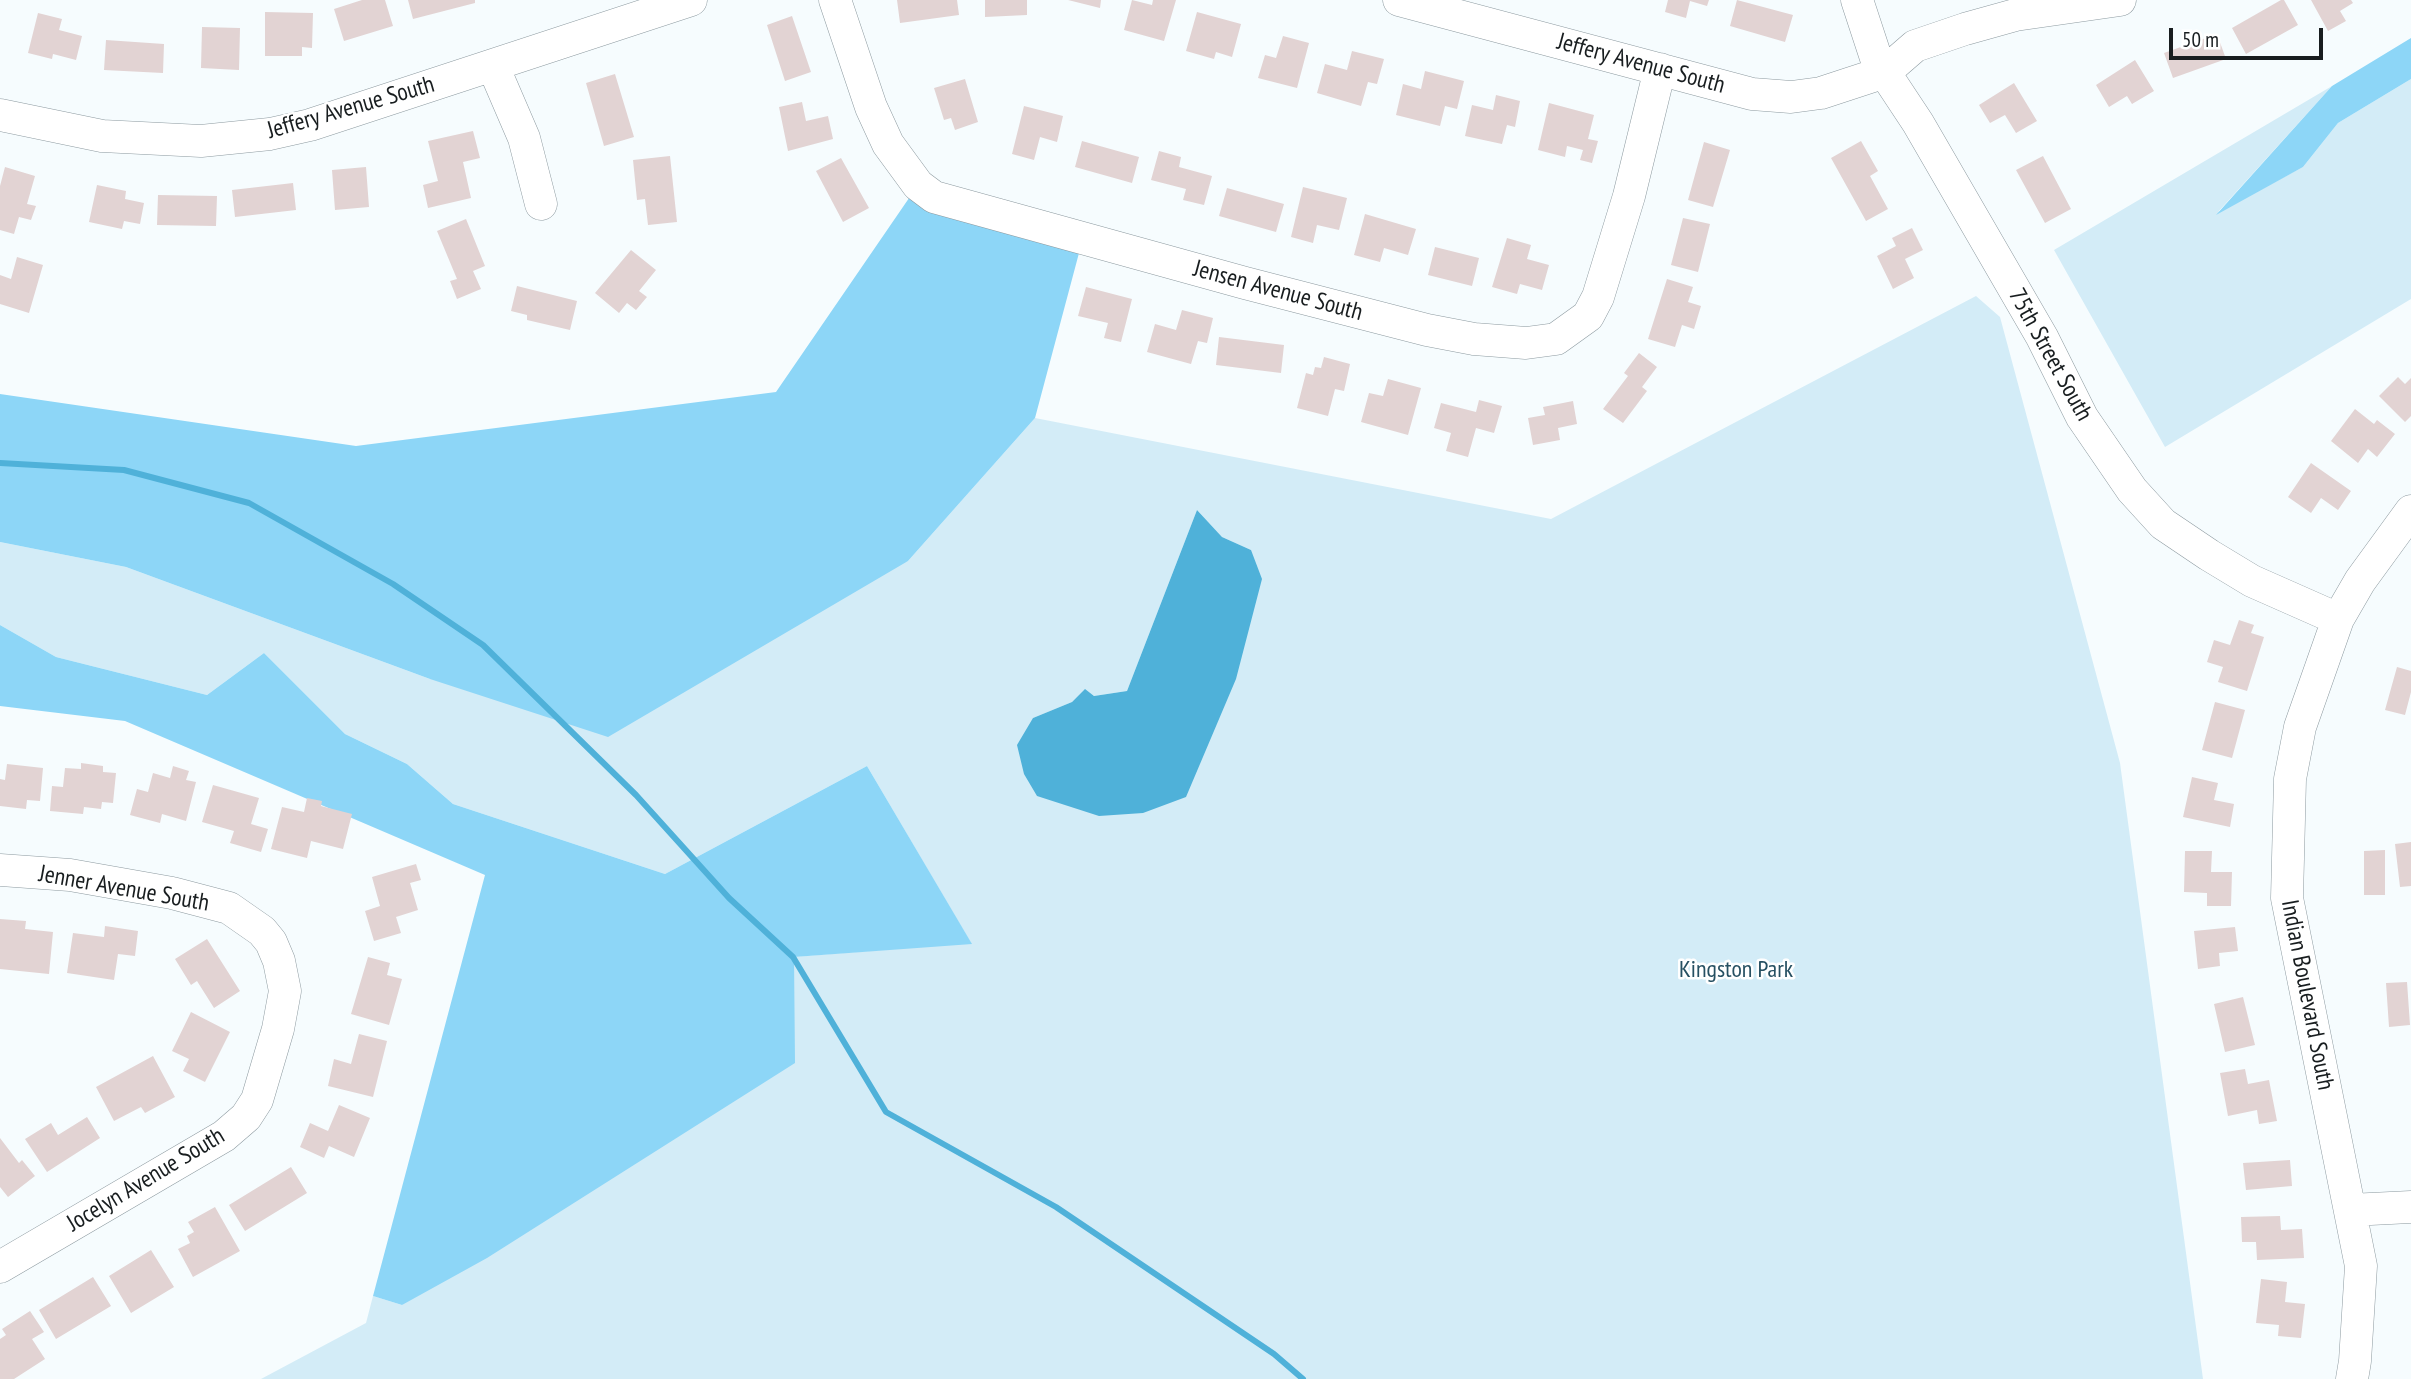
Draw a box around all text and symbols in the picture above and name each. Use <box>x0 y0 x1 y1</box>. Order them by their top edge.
scale bar <box>2173 14 2327 58</box>
text: 50 m <box>2182 26 2219 53</box>
street label: Jeffery Avenue South <box>1554 28 1728 100</box>
street label: Jeffery Avenue South <box>264 70 438 146</box>
street label: Jensen Avenue South <box>1190 255 1366 327</box>
street label: 75th Street South <box>2002 284 2098 426</box>
street label: Jenner Avenue South <box>37 860 211 918</box>
street label: Indian Boulevard South <box>2274 897 2340 1093</box>
park label: Kingston Park <box>1679 956 1793 984</box>
street label: Jocelyn Avenue South <box>62 1122 230 1238</box>

